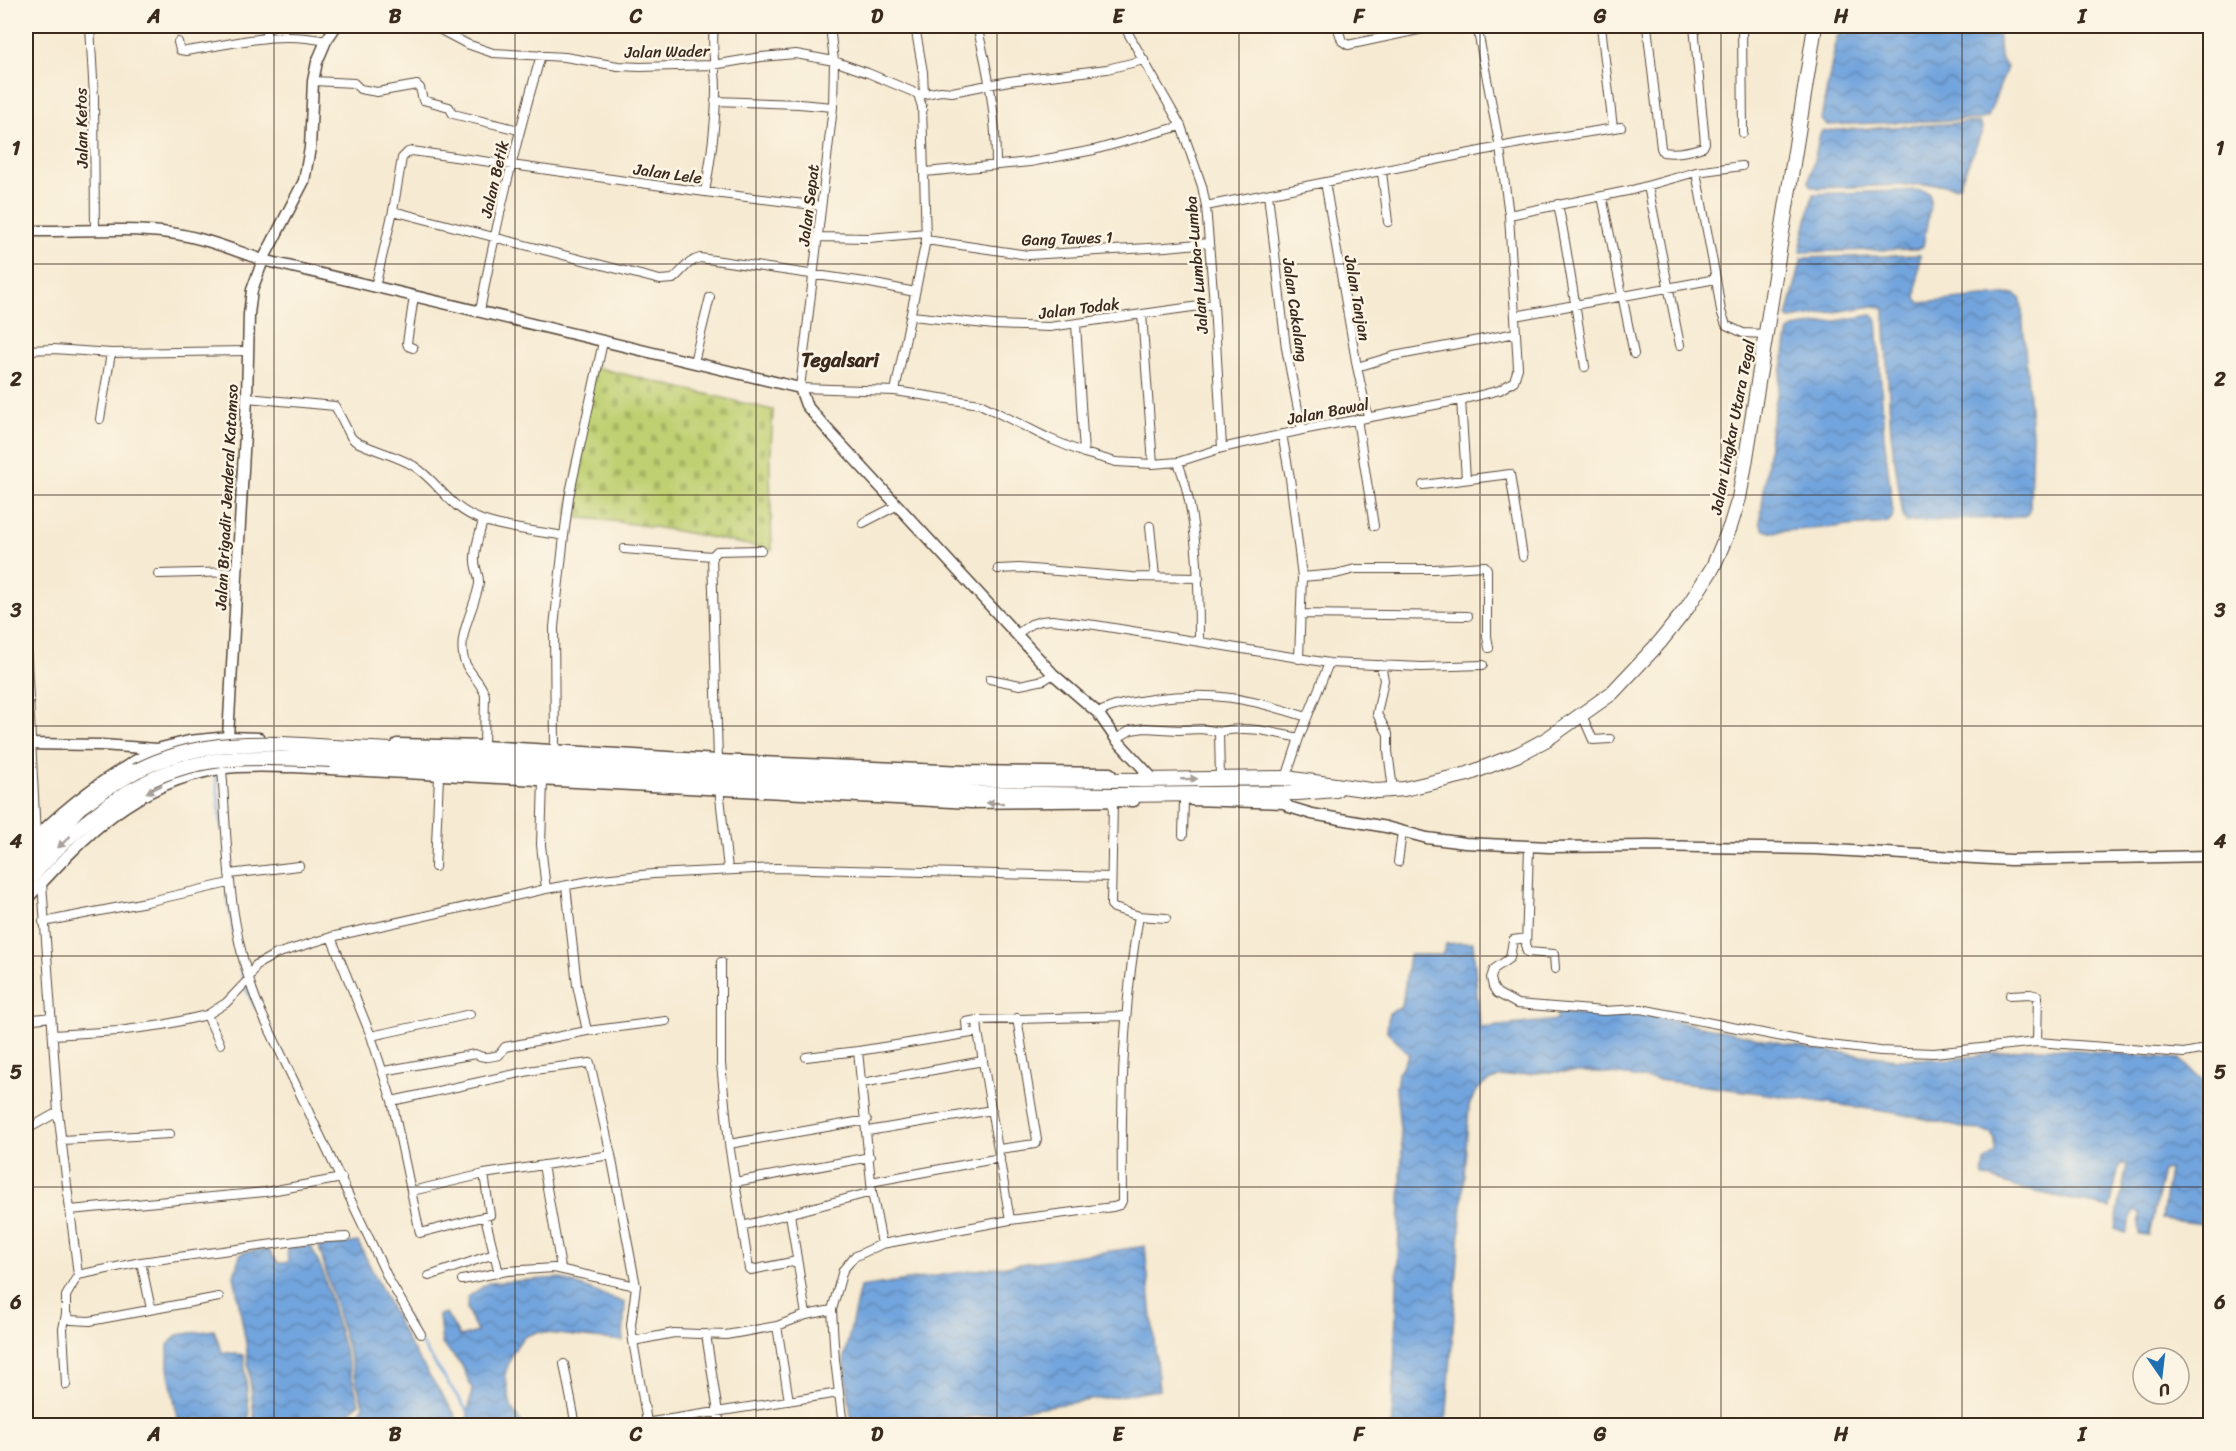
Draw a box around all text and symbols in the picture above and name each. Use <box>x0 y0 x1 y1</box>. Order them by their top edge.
text: A <box>146 0 161 34</box>
text: B <box>389 0 402 34</box>
text: C <box>629 0 643 34</box>
text: D <box>871 0 884 34</box>
text: E <box>1112 0 1125 34</box>
text: F <box>1353 0 1366 34</box>
text: G <box>1593 0 1607 34</box>
text: H <box>1833 0 1849 34</box>
text: I <box>2077 0 2088 34</box>
street label: Jalan Wader <box>623 36 711 67</box>
street label: Jalan Ketos <box>66 87 97 169</box>
text: 1 <box>12 131 21 166</box>
text: 1 <box>2216 131 2225 166</box>
street label: Jalan Betik <box>471 137 518 221</box>
street label: Jalan Lele <box>631 154 704 193</box>
street label: Jalan Sepat <box>789 163 828 249</box>
street label: Jalan Lumba-Lumba <box>1176 195 1217 336</box>
street label: Gang Tawes 1 <box>1021 222 1113 255</box>
street label: Jalan Tanjan <box>1336 252 1379 344</box>
street label: Jalan Cakalang <box>1274 255 1317 364</box>
street label: Jalan Todak <box>1036 289 1121 328</box>
street label: Jalan Lingkar Utara Tegal <box>1701 337 1764 518</box>
district label: Tegalsari <box>801 343 880 378</box>
text: 2 <box>9 362 22 397</box>
text: 2 <box>2213 362 2226 397</box>
street label: Jalan Brigadir Jenderal Katamso <box>206 383 247 612</box>
street label: Jalan Bawal <box>1284 389 1372 434</box>
text: 3 <box>10 593 22 628</box>
text: 3 <box>2214 593 2226 628</box>
one-way arrow <box>1180 774 1199 784</box>
one-way arrow <box>145 785 162 794</box>
one-way arrow <box>986 798 1005 808</box>
text: 4 <box>9 824 23 859</box>
text: 4 <box>2213 824 2227 859</box>
one-way arrow <box>57 835 72 848</box>
text: 5 <box>10 1055 22 1090</box>
text: 5 <box>2214 1055 2226 1090</box>
text: 6 <box>9 1285 22 1320</box>
text: 6 <box>2213 1285 2226 1320</box>
north arrow <box>2131 1346 2191 1406</box>
text: U <box>2154 1375 2173 1406</box>
text: A <box>146 1417 161 1451</box>
text: B <box>389 1417 402 1451</box>
text: C <box>629 1417 643 1451</box>
text: D <box>871 1417 884 1451</box>
text: E <box>1112 1417 1125 1451</box>
text: F <box>1353 1417 1366 1451</box>
text: G <box>1593 1417 1607 1451</box>
text: H <box>1833 1417 1849 1451</box>
text: I <box>2077 1417 2088 1451</box>

